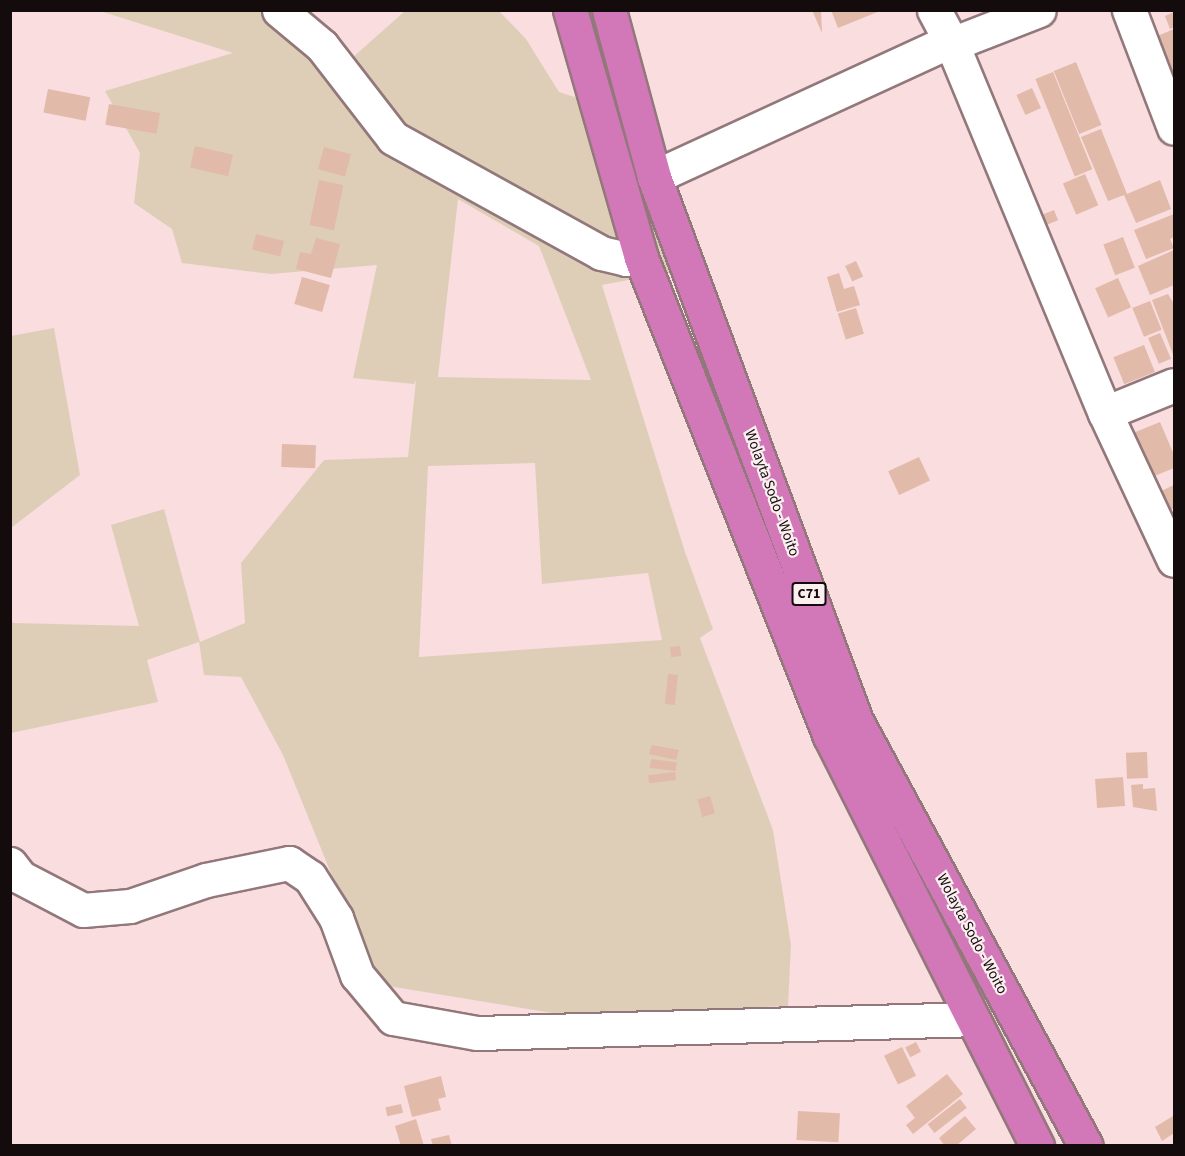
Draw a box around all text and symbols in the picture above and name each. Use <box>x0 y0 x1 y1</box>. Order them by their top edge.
street label: Wolayta Sodo - Woito <box>741 427 803 559</box>
road number: C71 <box>791 583 827 605</box>
street label: Wolayta Sodo - Woito <box>933 871 1011 997</box>

